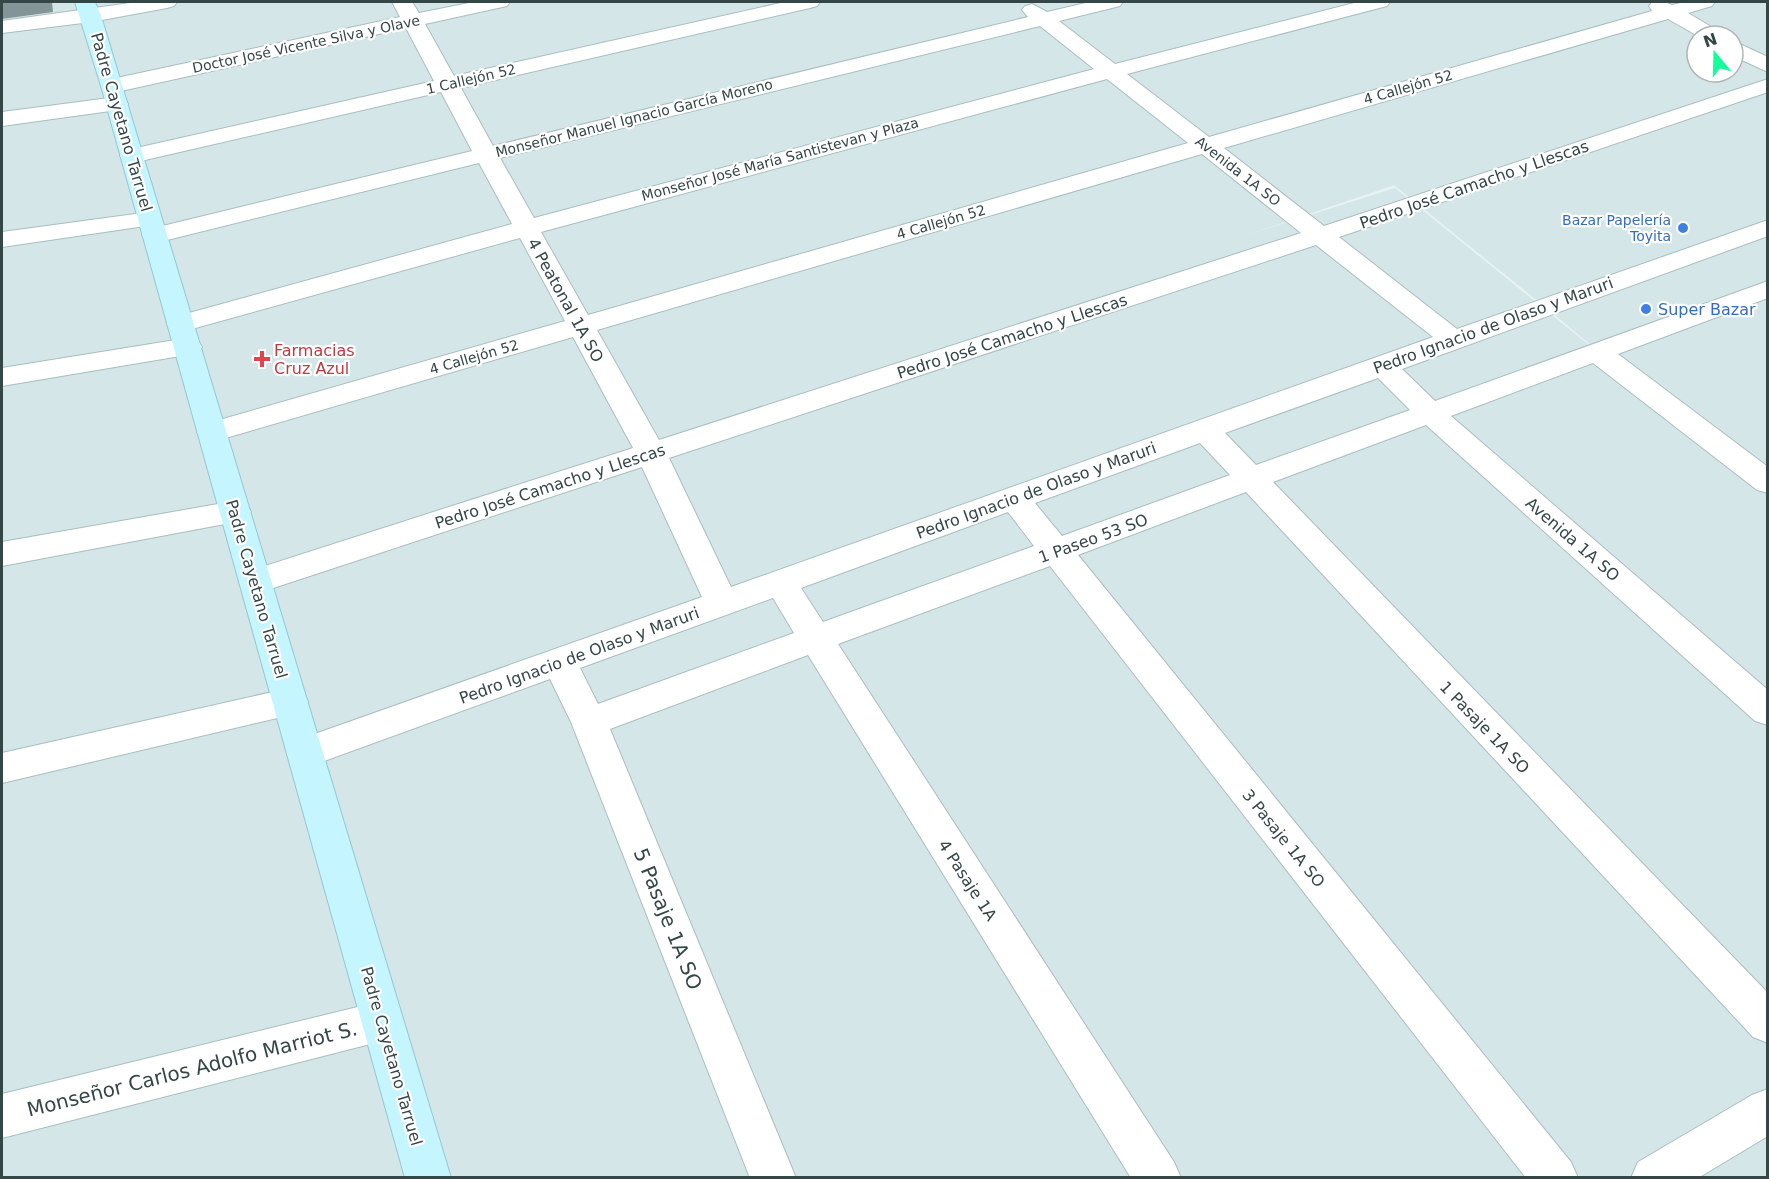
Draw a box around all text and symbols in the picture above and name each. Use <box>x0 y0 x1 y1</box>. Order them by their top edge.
street label: Doctor José Vicente Silva y Olave <box>191 12 421 76</box>
north arrow <box>1685 24 1745 84</box>
text: N <box>1701 29 1720 51</box>
street label: Padre Cayetano Tarruel <box>87 30 156 214</box>
street label: 1 Callejón 52 <box>425 61 517 97</box>
street label: 4 Callejón 52 <box>1362 67 1454 107</box>
street label: Monseñor Manuel Ignacio García Moreno <box>494 76 774 160</box>
street label: Monseñor José María Santistevan y Plaza <box>640 114 920 204</box>
street label: Avenida 1A SO <box>1192 133 1284 209</box>
street label: Pedro José Camacho y Llescas <box>1357 136 1591 233</box>
street label: 4 Callejón 52 <box>895 202 987 242</box>
place label: Bazar Papelería Toyita <box>1562 212 1671 244</box>
marker: Bazar Papelería Toyita <box>1676 221 1690 235</box>
street label: 4 Peatonal 1A SO <box>524 235 607 365</box>
street label: Pedro Ignacio de Olaso y Maruri <box>1371 273 1616 378</box>
street label: Pedro José Camacho y Llescas <box>895 290 1130 383</box>
place label: Super Bazar <box>1658 300 1756 319</box>
marker: Super Bazar <box>1639 302 1653 316</box>
street label: 4 Callejón 52 <box>428 337 520 377</box>
place label: Farmacias Cruz Azul <box>274 341 355 378</box>
marker: Farmacias Cruz Azul <box>255 352 269 366</box>
street label: Pedro Ignacio de Olaso y Maruri <box>914 438 1159 543</box>
street label: Pedro José Camacho y Llescas <box>433 440 668 533</box>
street label: Avenida 1A SO <box>1522 494 1623 585</box>
street label: Padre Cayetano Tarruel <box>222 497 291 681</box>
street label: 1 Paseo 53 SO <box>1036 510 1151 567</box>
street label: Pedro Ignacio de Olaso y Maruri <box>457 603 702 708</box>
street label: 1 Pasaje 1A SO <box>1436 677 1533 777</box>
street label: 3 Pasaje 1A SO <box>1238 786 1329 891</box>
street label: 4 Pasaje 1A <box>934 836 1001 924</box>
street label: 5 Pasaje 1A SO <box>629 845 707 993</box>
street label: Padre Cayetano Tarruel <box>357 964 426 1148</box>
street label: Monseñor Carlos Adolfo Marriot S. <box>24 1016 360 1122</box>

